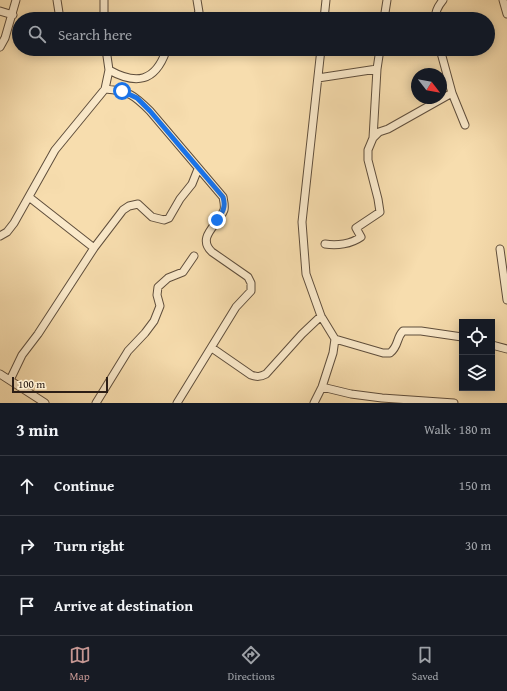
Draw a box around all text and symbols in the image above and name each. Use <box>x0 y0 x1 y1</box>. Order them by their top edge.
search box <box>12 12 495 56</box>
icon: search <box>26 23 48 45</box>
text: Search here <box>58 24 132 45</box>
north arrow <box>411 68 447 104</box>
route start <box>113 82 131 100</box>
route end <box>208 211 226 229</box>
map controls <box>459 319 495 391</box>
button: locate <box>459 319 495 355</box>
button: layers <box>459 355 495 391</box>
scale bar <box>12 375 108 394</box>
text: 100 m <box>18 376 45 392</box>
text: 3 min <box>16 417 58 442</box>
text: Walk · 180 m <box>424 420 491 439</box>
icon: ahead <box>16 475 38 497</box>
text: Continue <box>54 475 115 496</box>
text: 150 m <box>459 476 491 495</box>
icon: right <box>16 535 38 557</box>
text: Turn right <box>54 535 125 556</box>
text: 30 m <box>465 536 491 555</box>
icon: arrive <box>16 595 38 617</box>
text: Arrive at destination <box>54 595 193 616</box>
tab: Map <box>69 644 91 684</box>
tab: Directions <box>228 644 275 684</box>
tab: Saved <box>412 644 438 684</box>

